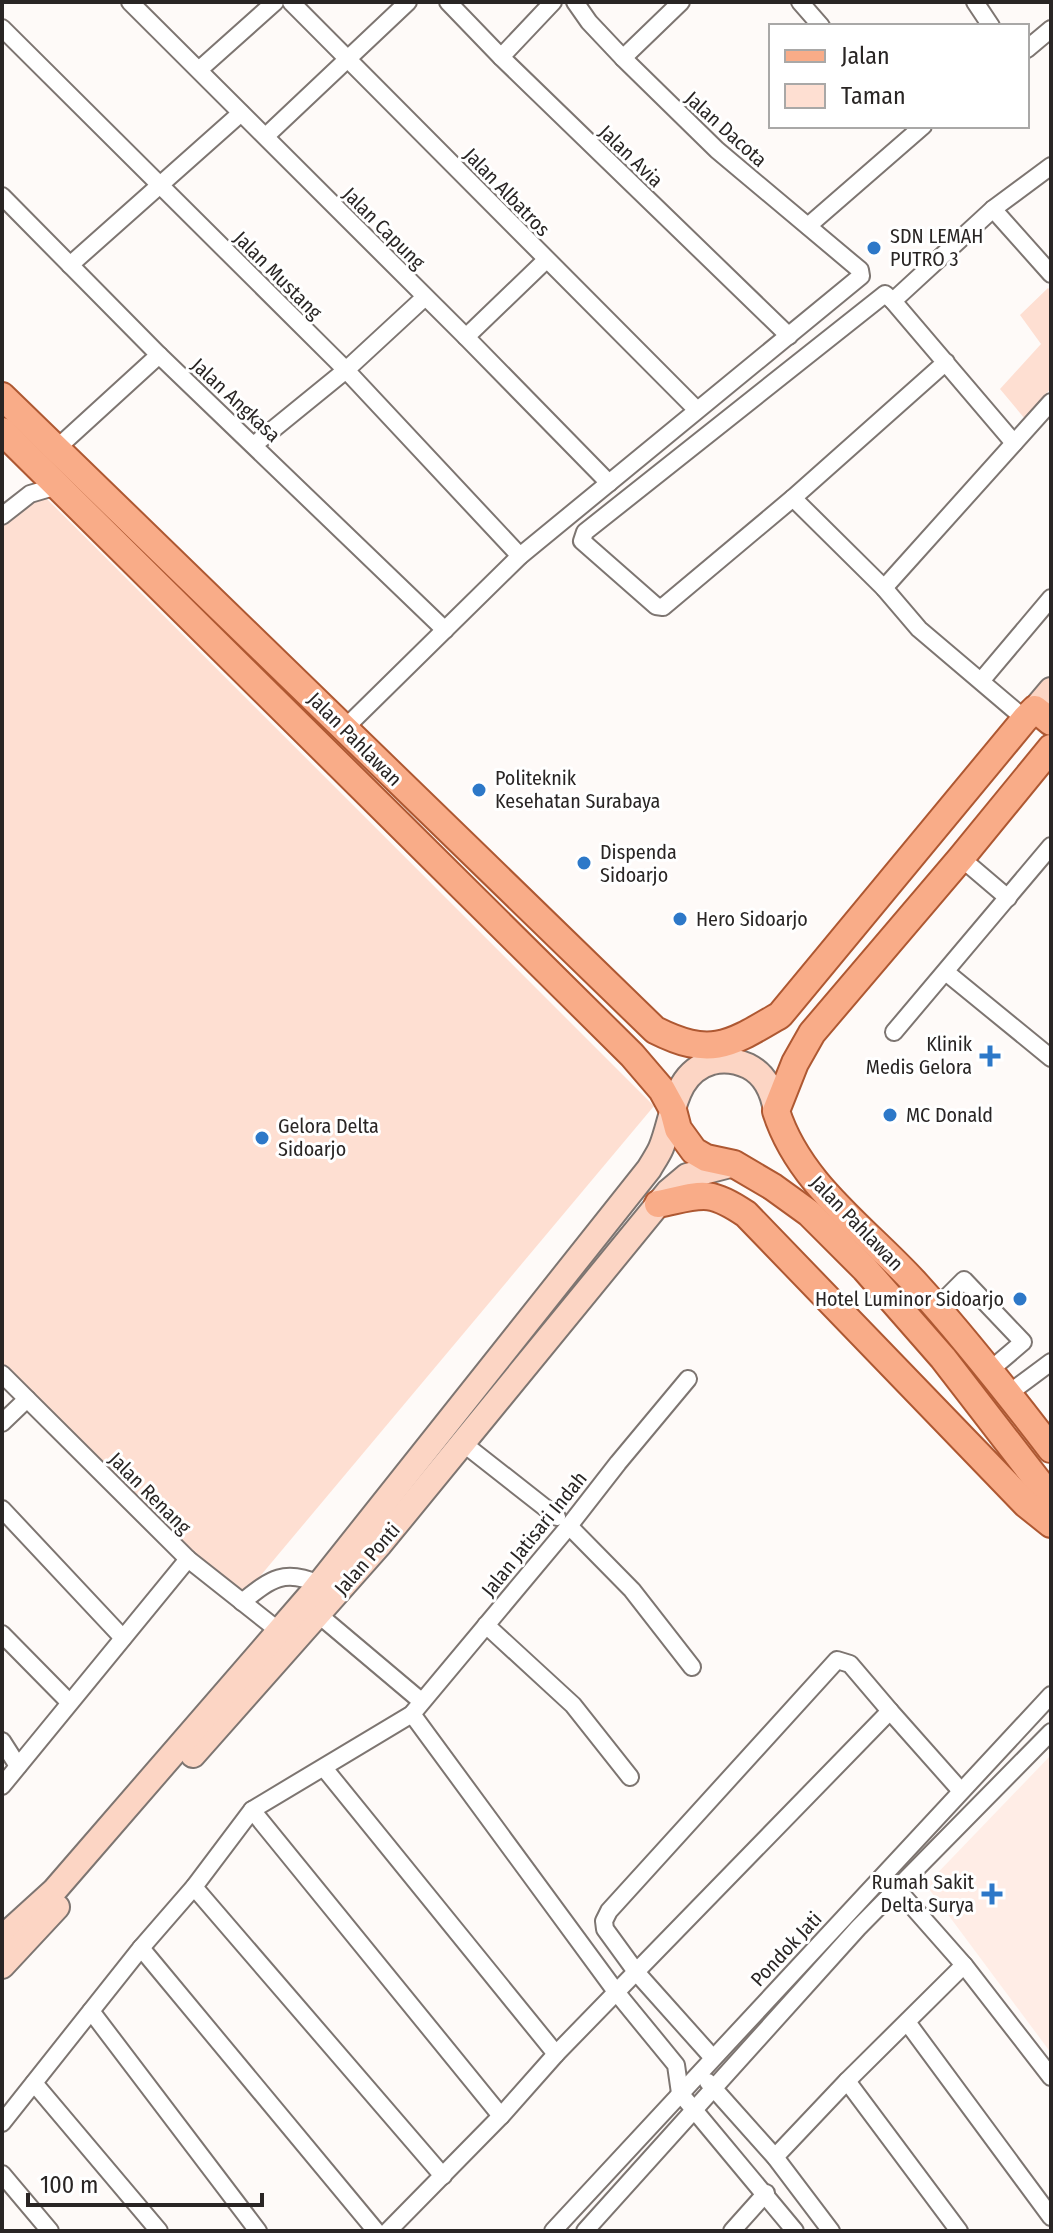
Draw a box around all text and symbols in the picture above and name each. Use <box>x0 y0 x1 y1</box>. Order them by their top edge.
legend <box>769 24 1029 128</box>
text: Jalan <box>841 42 890 70</box>
text: Taman <box>841 82 906 110</box>
street label: Jalan Dacota <box>680 86 772 172</box>
street label: Jalan Avia <box>594 120 668 192</box>
street label: Jalan Albatros <box>459 143 555 241</box>
street label: Jalan Capung <box>338 182 430 274</box>
place label: SDN LEMAH PUTRO 3 <box>890 224 983 271</box>
street label: Jalan Mustang <box>229 226 327 324</box>
marker: SDN LEMAH PUTRO 3 <box>865 239 883 257</box>
street label: Jalan Angkasa <box>187 353 285 447</box>
street label: Jalan Pahlawan <box>303 687 407 791</box>
place label: Politeknik Kesehatan Surabaya <box>495 766 660 813</box>
marker: Politeknik Kesehatan Surabaya <box>470 781 488 799</box>
place label: Dispenda Sidoarjo <box>600 840 677 887</box>
marker: Dispenda Sidoarjo <box>575 854 593 872</box>
place label: Hero Sidoarjo <box>696 907 808 931</box>
marker: Hero Sidoarjo <box>671 910 689 928</box>
place label: Klinik Medis Gelora <box>866 1032 973 1079</box>
marker: Klinik Medis Gelora <box>979 1045 1001 1067</box>
place label: MC Donald <box>906 1103 993 1127</box>
marker: MC Donald <box>881 1106 899 1124</box>
place label: Gelora Delta Sidoarjo <box>278 1114 379 1161</box>
marker: Gelora Delta Sidoarjo <box>253 1129 271 1147</box>
street label: Jalan Pahlawan <box>806 1170 908 1276</box>
place label: Hotel Luminor Sidoarjo <box>815 1287 1004 1311</box>
marker: Hotel Luminor Sidoarjo <box>1011 1290 1029 1308</box>
street label: Jalan Renang <box>104 1447 196 1539</box>
street label: Jalan Jatisari Indah <box>476 1467 592 1601</box>
street label: Jalan Ponti <box>329 1518 405 1600</box>
place label: Rumah Sakit Delta Surya <box>872 1870 974 1917</box>
marker: Rumah Sakit Delta Surya <box>981 1883 1003 1905</box>
street label: Pondok Jati <box>746 1907 826 1991</box>
scale bar <box>28 2157 262 2207</box>
text: 100 m <box>40 2171 98 2199</box>

